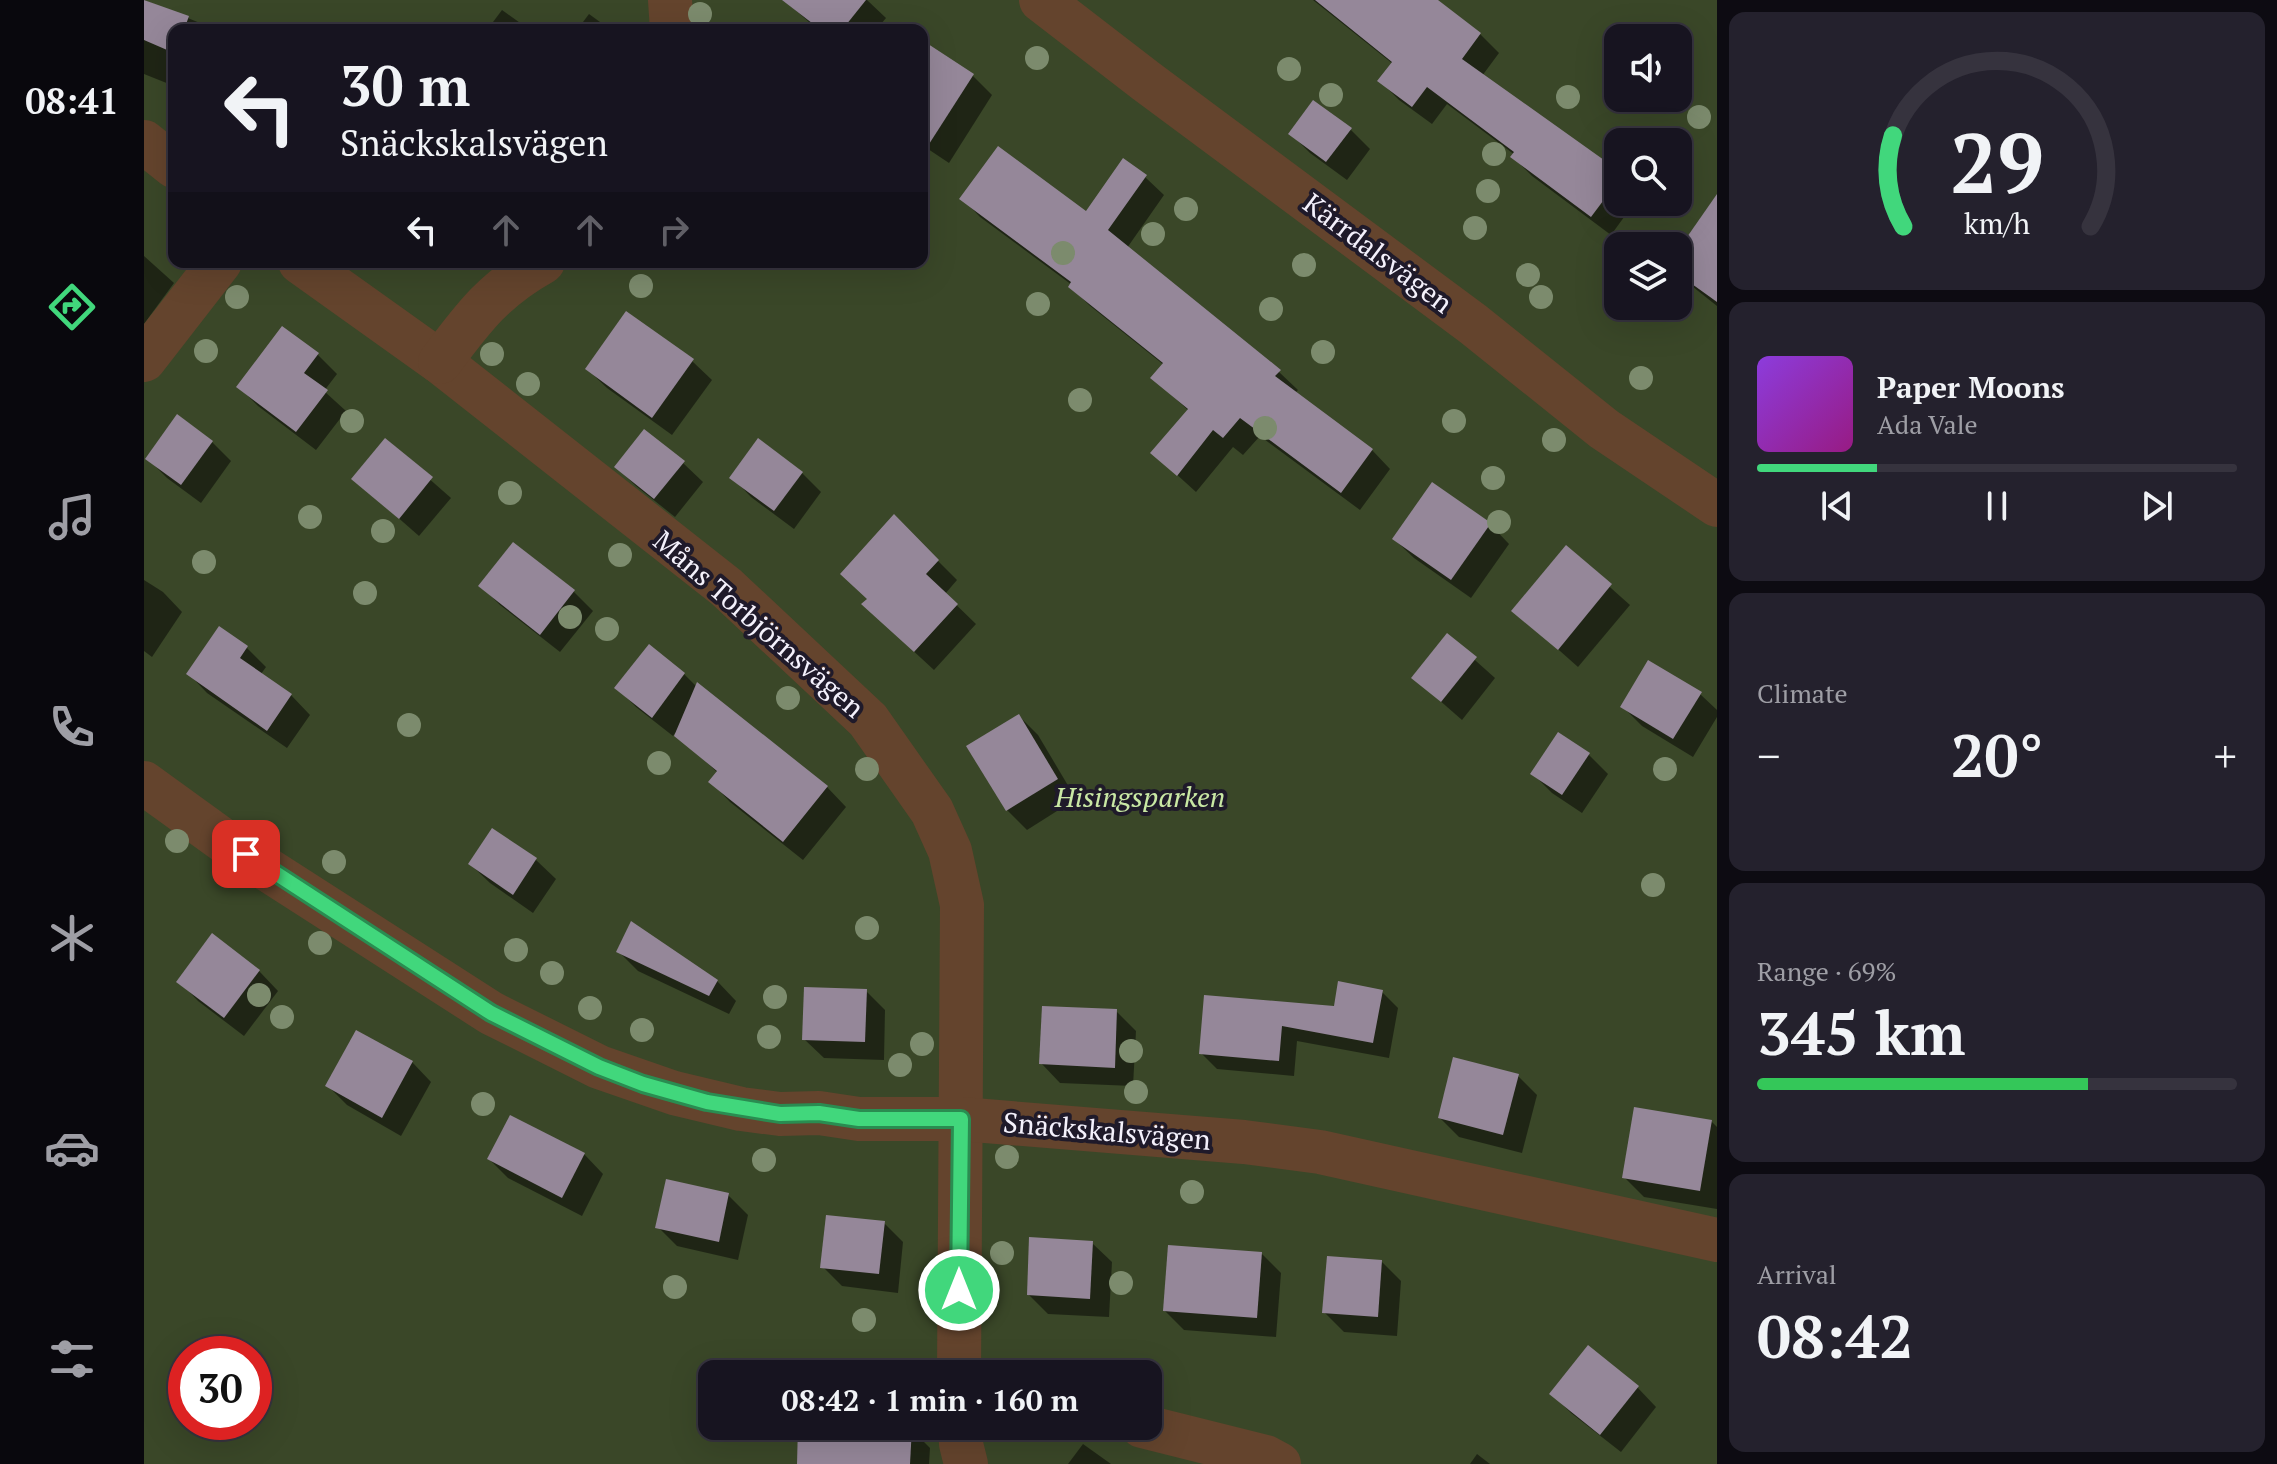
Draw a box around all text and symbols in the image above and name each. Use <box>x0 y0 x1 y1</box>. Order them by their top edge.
map controls <box>1604 24 1692 320</box>
button: sound <box>1604 24 1692 112</box>
text: 30 m <box>340 48 470 122</box>
icon: left <box>208 56 312 160</box>
text: 08:41 <box>25 77 119 124</box>
text: 29 <box>1950 107 2044 217</box>
text: Snäckskalsvägen <box>340 119 608 166</box>
button: search <box>1604 128 1692 216</box>
street label: Kärrdalsvägen <box>1296 184 1461 321</box>
text: km/h <box>1964 204 2030 242</box>
icon: left <box>400 208 444 252</box>
icon: ahead <box>484 208 528 252</box>
icon: ahead <box>568 208 612 252</box>
icon: right <box>652 208 696 252</box>
button: layers <box>1604 232 1692 320</box>
icon: directions <box>44 279 100 335</box>
text: Paper Moons <box>1877 367 2065 407</box>
text: Ada Vale <box>1877 407 1978 441</box>
icon: previous <box>1815 484 1859 528</box>
icon: pause <box>1975 484 2019 528</box>
icon: next <box>2135 484 2179 528</box>
icon: music <box>44 489 100 545</box>
street label: Måns Torbjörnsvägen <box>646 522 873 726</box>
text: Climate <box>1757 676 1848 710</box>
icon: phone <box>44 699 100 755</box>
text: 20° <box>1951 715 2043 794</box>
text: − <box>1757 726 1780 785</box>
text: + <box>2214 726 2237 785</box>
park label: Hisingsparken <box>1054 778 1225 815</box>
pin <box>212 820 280 888</box>
icon: arrive <box>224 832 268 876</box>
icon: climate <box>44 910 100 966</box>
text: Range · 69% <box>1757 954 1896 988</box>
text: 345 km <box>1757 993 1965 1072</box>
street label: Snäckskalsvägen <box>1002 1103 1213 1158</box>
icon: car <box>44 1120 100 1176</box>
position arrow <box>917 1248 1001 1332</box>
text: Arrival <box>1757 1257 1837 1291</box>
text: 08:42 <box>1757 1296 1913 1375</box>
icon: filters <box>44 1331 100 1387</box>
speed limit sign: 30 <box>168 1336 272 1440</box>
text: 08:42 · 1 min · 160 m <box>782 1380 1078 1420</box>

